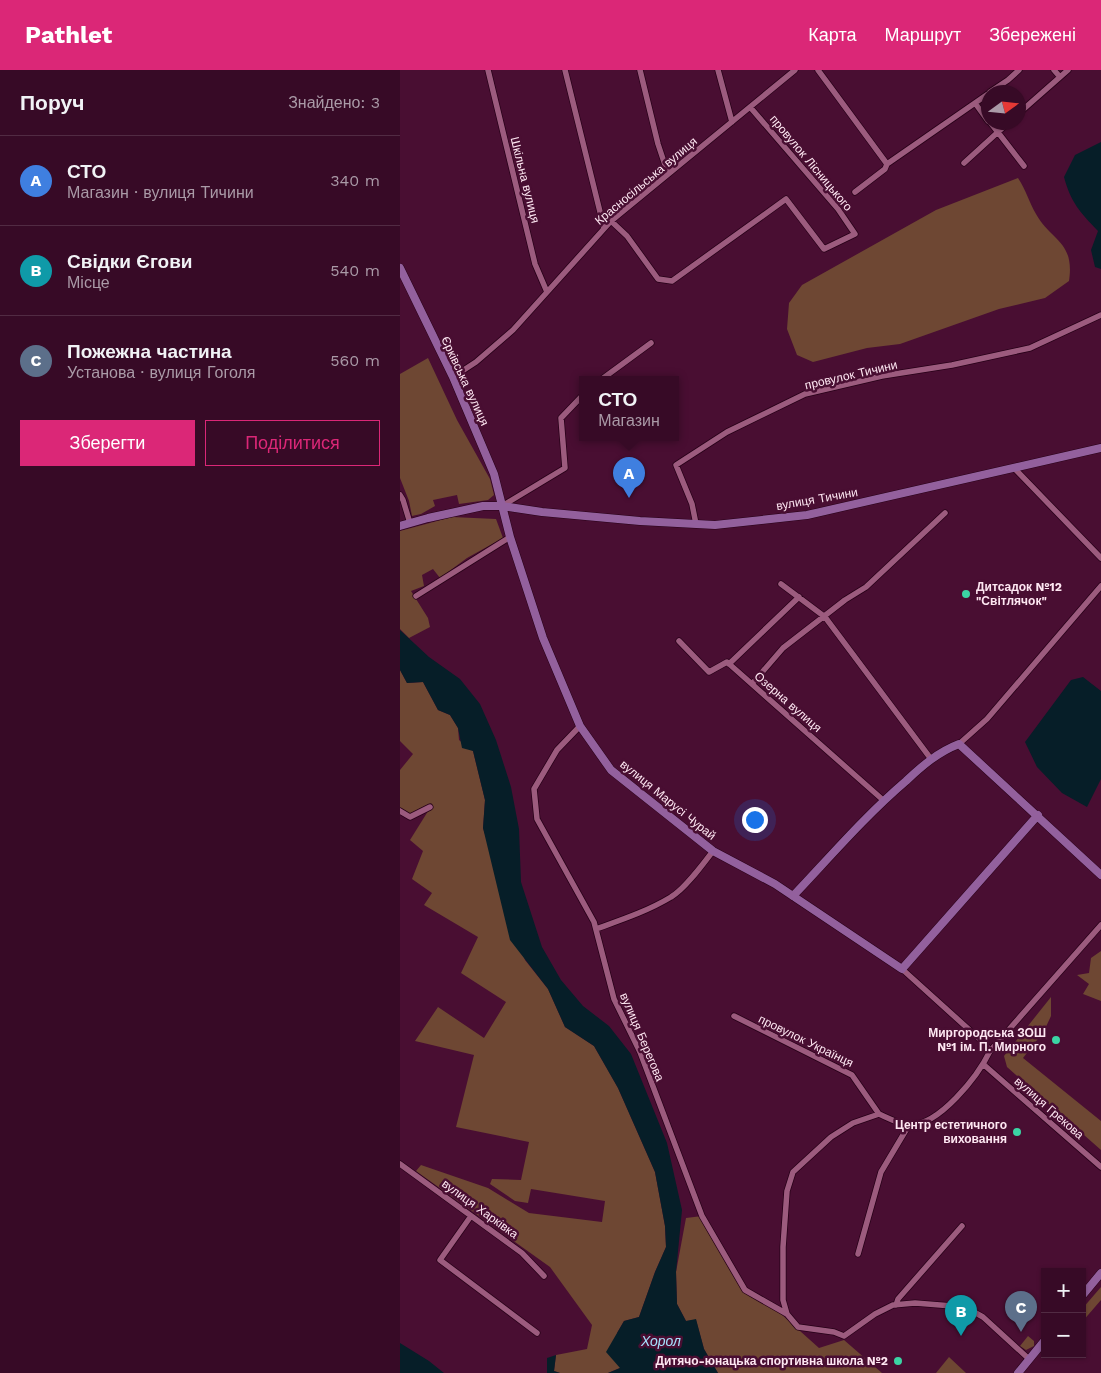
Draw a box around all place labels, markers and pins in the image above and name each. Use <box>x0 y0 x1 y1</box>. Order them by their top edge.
pin: A <box>613 457 645 498</box>
place label: Дитсадок №12 "Світлячок" <box>976 580 1062 608</box>
marker: Дитсадок №12 "Світлячок" <box>960 588 972 600</box>
place label: Миргородська ЗОШ №1 ім. П. Мирного <box>928 1026 1046 1054</box>
marker: Миргородська ЗОШ №1 ім. П. Мирного <box>1050 1034 1062 1046</box>
place label: Центр естетичного виховання <box>895 1118 1007 1146</box>
marker: Центр естетичного виховання <box>1011 1126 1023 1138</box>
pin: C <box>1005 1291 1037 1332</box>
pin: B <box>945 1295 977 1336</box>
place label: Дитячо-юнацька спортивна школа №2 <box>655 1354 888 1368</box>
marker: Дитячо-юнацька спортивна школа №2 <box>892 1355 904 1367</box>

